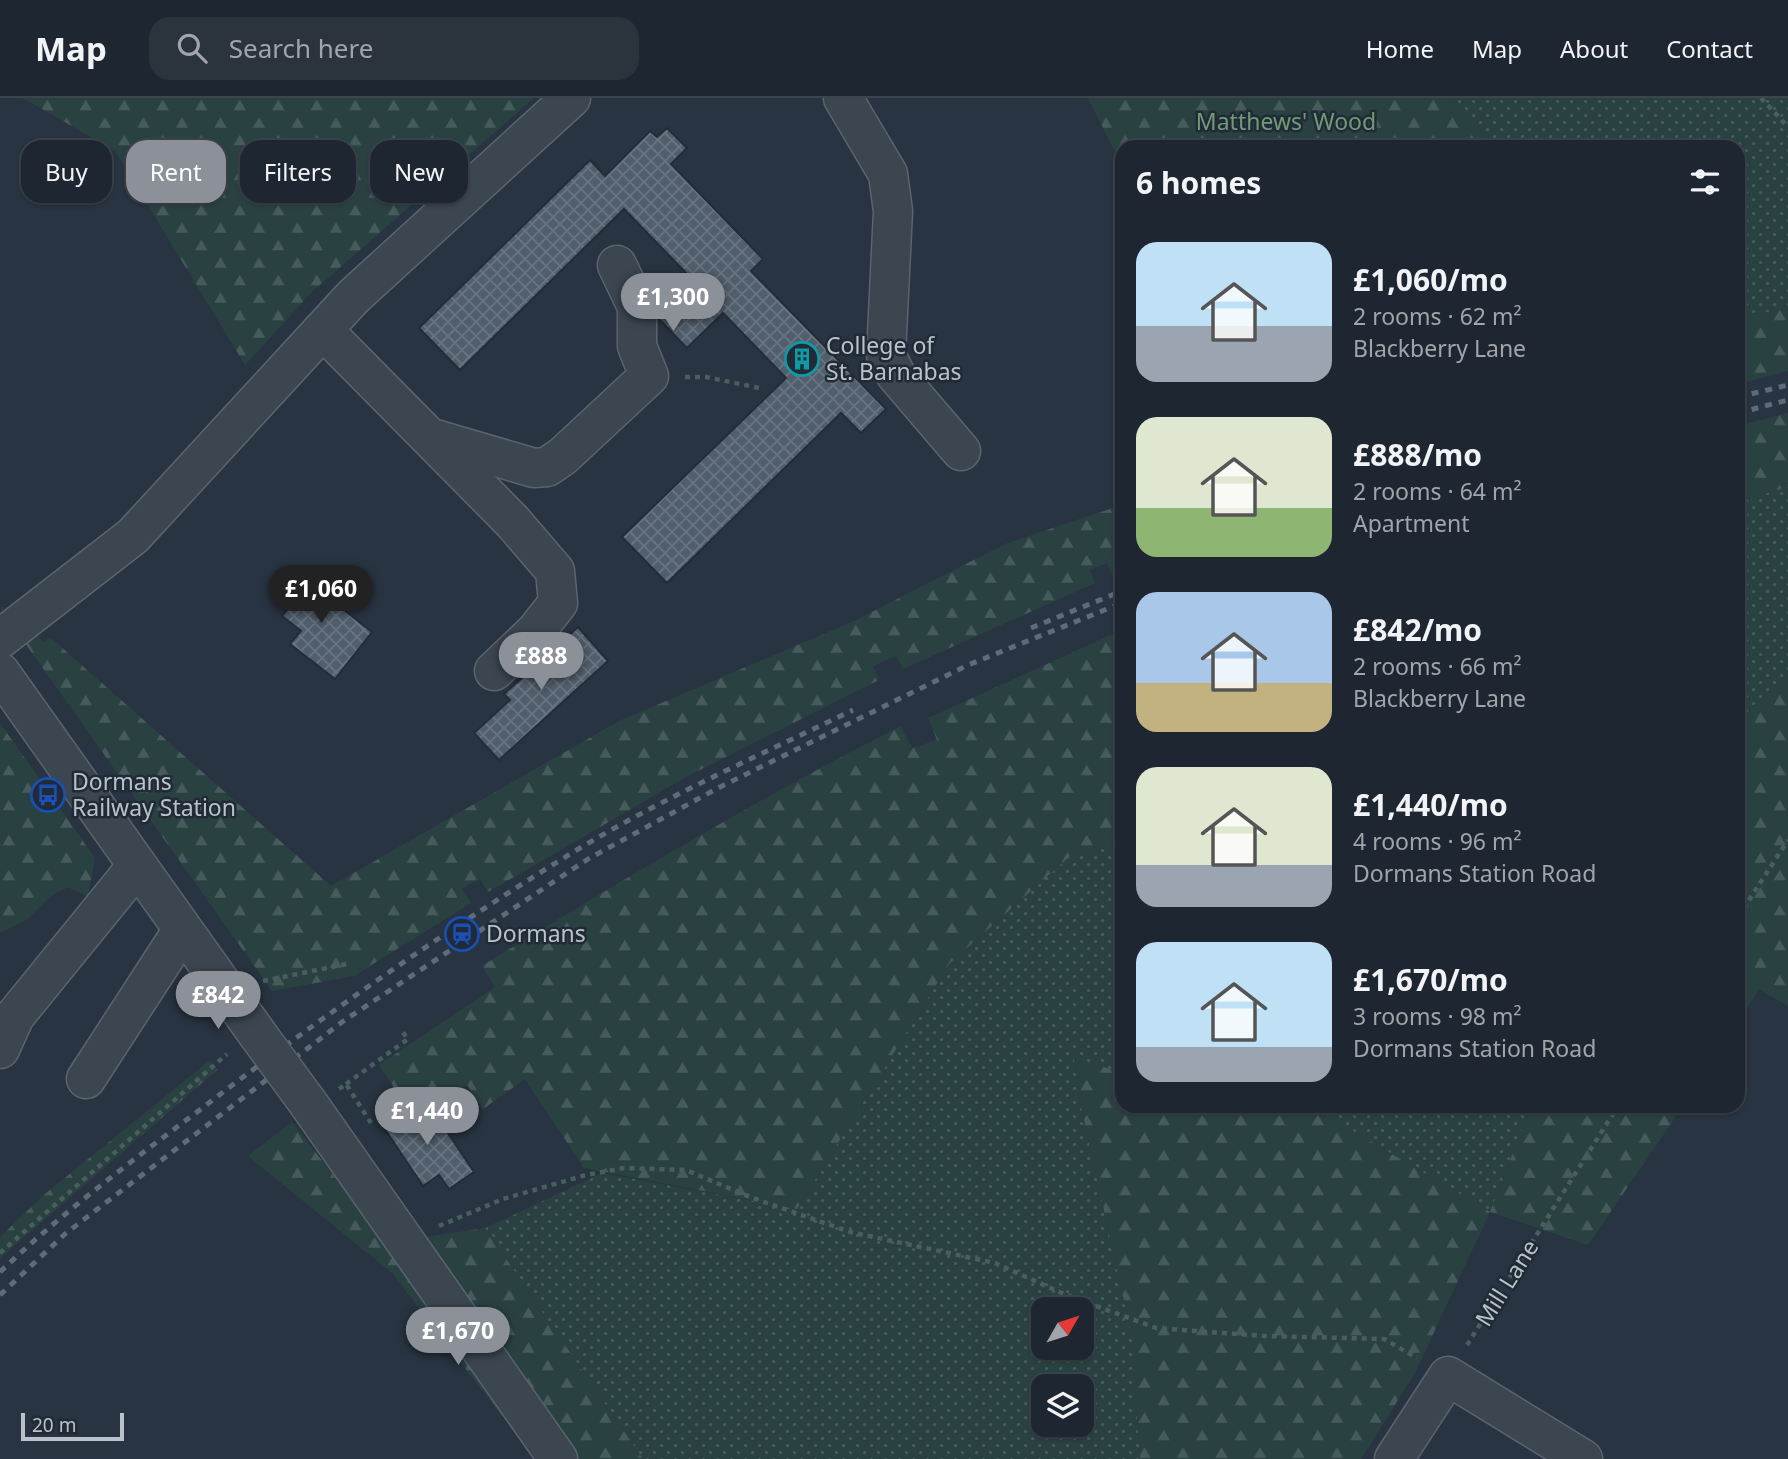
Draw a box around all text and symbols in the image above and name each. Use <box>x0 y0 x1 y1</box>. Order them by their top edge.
search box <box>149 17 639 80</box>
text: Map <box>35 26 107 71</box>
icon: search <box>173 29 211 67</box>
text: Search here <box>229 30 373 66</box>
text: Home <box>1366 32 1434 65</box>
text: Map <box>1472 32 1522 65</box>
text: About <box>1560 32 1628 65</box>
text: Contact <box>1666 32 1753 65</box>
park label: Matthews' Wood <box>1196 105 1376 137</box>
chip: Buy <box>21 140 112 203</box>
chip: Rent <box>126 140 226 203</box>
chip: Filters <box>240 140 356 203</box>
chip: New <box>370 140 468 203</box>
text: 6 homes <box>1136 162 1261 203</box>
icon: filters <box>1686 163 1724 201</box>
text: £1,060/mo <box>1353 259 1508 300</box>
icon: home <box>1192 270 1276 354</box>
pin: £1,300 <box>616 274 730 333</box>
text: £1,300 <box>637 280 709 312</box>
text: 2 rooms · 62 m² <box>1353 300 1522 332</box>
place label: College of St. Barnabas <box>826 329 962 387</box>
text: Blackberry Lane <box>1353 332 1526 364</box>
building icon: College of St. Barnabas <box>783 340 821 378</box>
text: £888/mo <box>1353 434 1482 475</box>
icon: home <box>1192 445 1276 529</box>
text: 2 rooms · 64 m² <box>1353 475 1522 507</box>
text: Apartment <box>1353 507 1470 539</box>
pin: £1,060 <box>264 566 378 625</box>
text: £1,060 <box>285 572 357 604</box>
text: £842/mo <box>1353 609 1482 650</box>
icon: home <box>1192 620 1276 704</box>
pin: £888 <box>500 632 582 692</box>
text: £888 <box>515 639 567 671</box>
text: 2 rooms · 66 m² <box>1353 650 1522 682</box>
text: Blackberry Lane <box>1353 682 1526 714</box>
place label: Dormans Railway Station <box>72 765 236 823</box>
bus stop icon: Dormans Railway Station <box>29 776 67 814</box>
text: £1,440/mo <box>1353 784 1508 825</box>
icon: home <box>1192 795 1276 879</box>
text: 4 rooms · 96 m² <box>1353 825 1522 857</box>
text: Dormans Station Road <box>1353 857 1596 889</box>
station icon: Dormans <box>443 915 481 953</box>
place label: Dormans <box>486 917 586 949</box>
text: £1,670/mo <box>1353 959 1508 1000</box>
icon: home <box>1192 970 1276 1054</box>
pin: £842 <box>177 972 259 1031</box>
text: £842 <box>192 978 244 1010</box>
text: 3 rooms · 98 m² <box>1353 1000 1522 1032</box>
text: Dormans Station Road <box>1353 1032 1596 1064</box>
pin: £1,440 <box>370 1088 484 1147</box>
text: £1,440 <box>391 1094 463 1126</box>
street label: Mill Lane <box>1467 1233 1545 1332</box>
north arrow <box>1031 1297 1094 1360</box>
map controls <box>1031 1297 1094 1437</box>
pin: £1,670 <box>401 1308 515 1367</box>
text: £1,670 <box>422 1314 494 1346</box>
button: layers <box>1031 1374 1094 1437</box>
scale bar <box>21 1410 124 1442</box>
text: 20 m <box>32 1412 76 1438</box>

